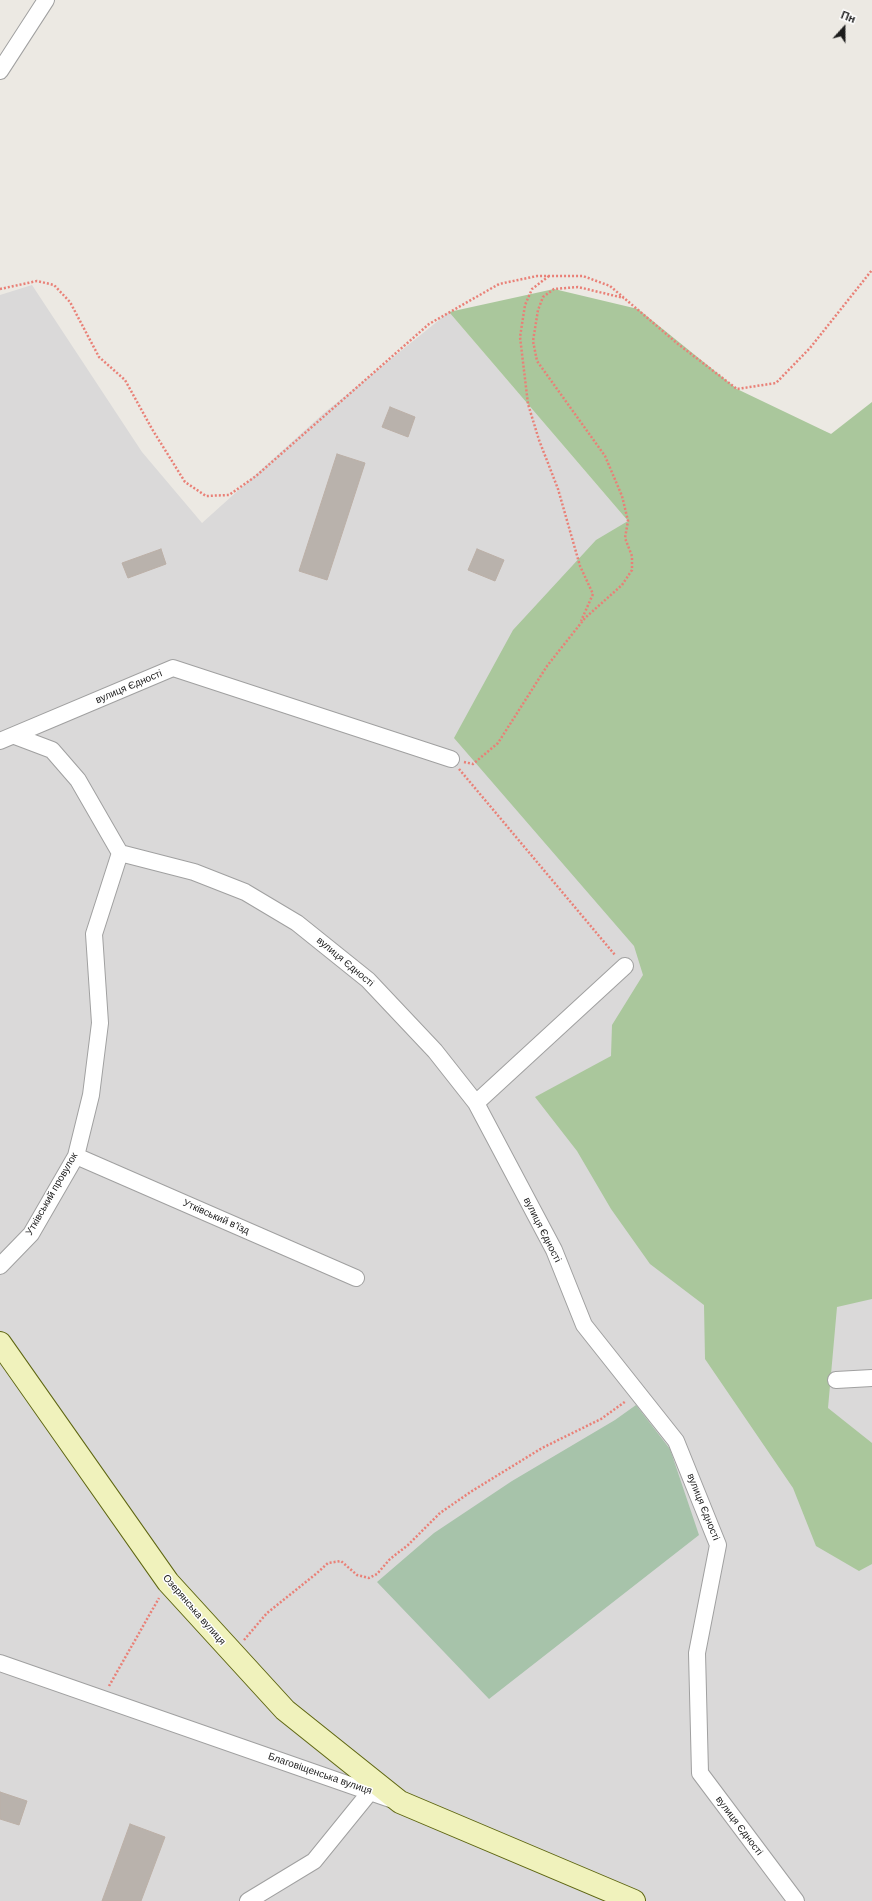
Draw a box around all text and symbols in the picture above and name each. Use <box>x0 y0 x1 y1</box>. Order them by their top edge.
north arrow <box>824 8 864 48</box>
text: Пн <box>839 9 857 25</box>
street label: вулиця Єдності <box>94 668 164 706</box>
street label: вулиця Єдності <box>314 935 376 989</box>
street label: Утківський провулок <box>23 1150 81 1238</box>
street label: вулиця Єдності <box>521 1196 563 1264</box>
street label: Утківський в'їзд <box>181 1197 251 1237</box>
street label: вулиця Єдності <box>684 1472 722 1542</box>
street label: Озерянська вулиця <box>160 1572 228 1648</box>
street label: Благовіщенська вулиця <box>266 1751 374 1797</box>
street label: вулиця Єдності <box>713 1794 765 1858</box>

